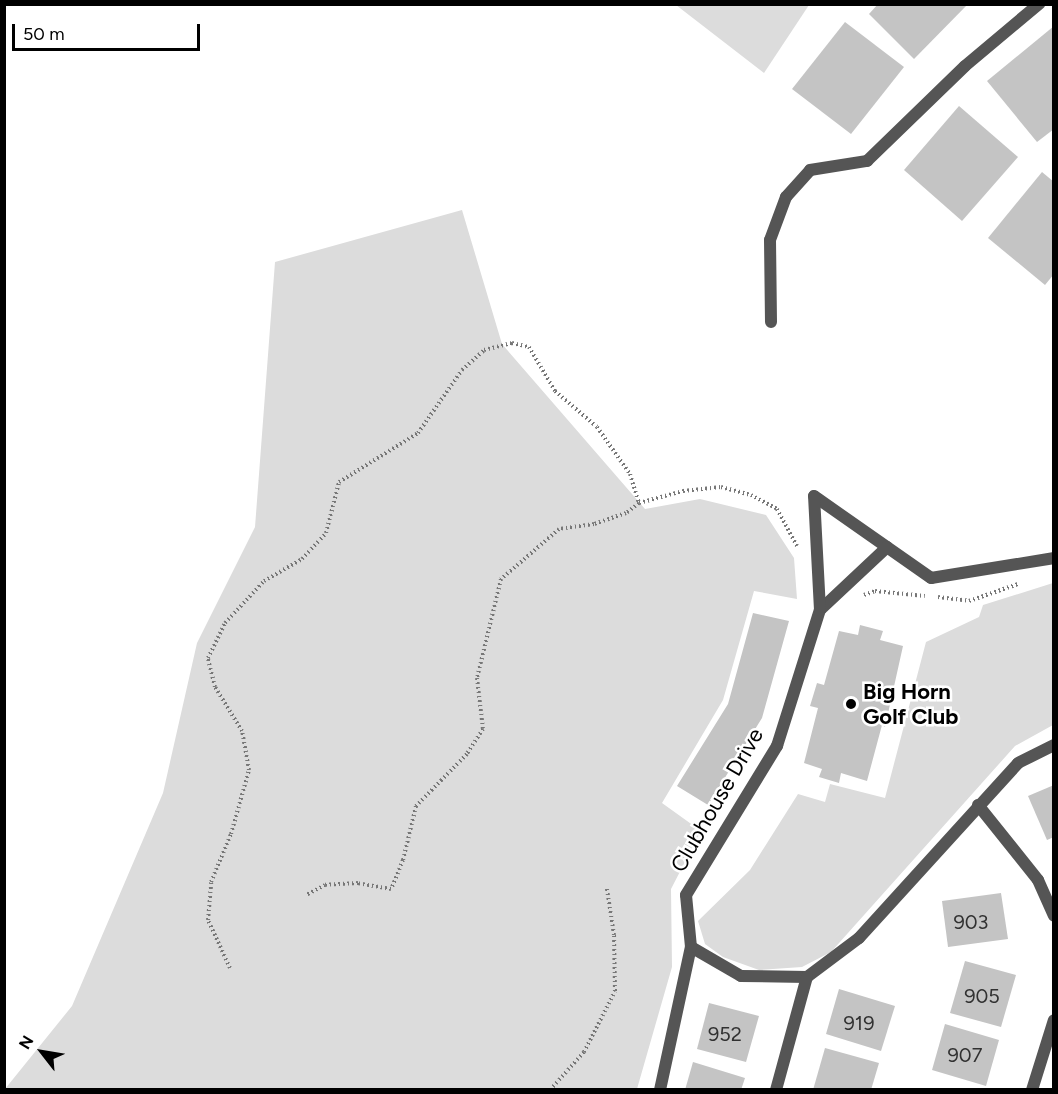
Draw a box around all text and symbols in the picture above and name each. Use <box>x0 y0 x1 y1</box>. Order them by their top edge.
scale bar <box>15 12 202 50</box>
text: 50 m <box>23 23 65 45</box>
place label: Big Horn Golf Club <box>863 678 958 730</box>
marker: Big Horn Golf Club <box>844 697 858 711</box>
street label: Clubhouse Drive <box>665 723 769 877</box>
house number: 903 <box>953 910 989 934</box>
house number: 905 <box>964 984 1000 1008</box>
house number: 919 <box>844 1011 874 1035</box>
north arrow <box>12 1022 72 1082</box>
house number: 952 <box>708 1022 742 1046</box>
text: N <box>15 1032 37 1053</box>
house number: 907 <box>948 1043 982 1067</box>

